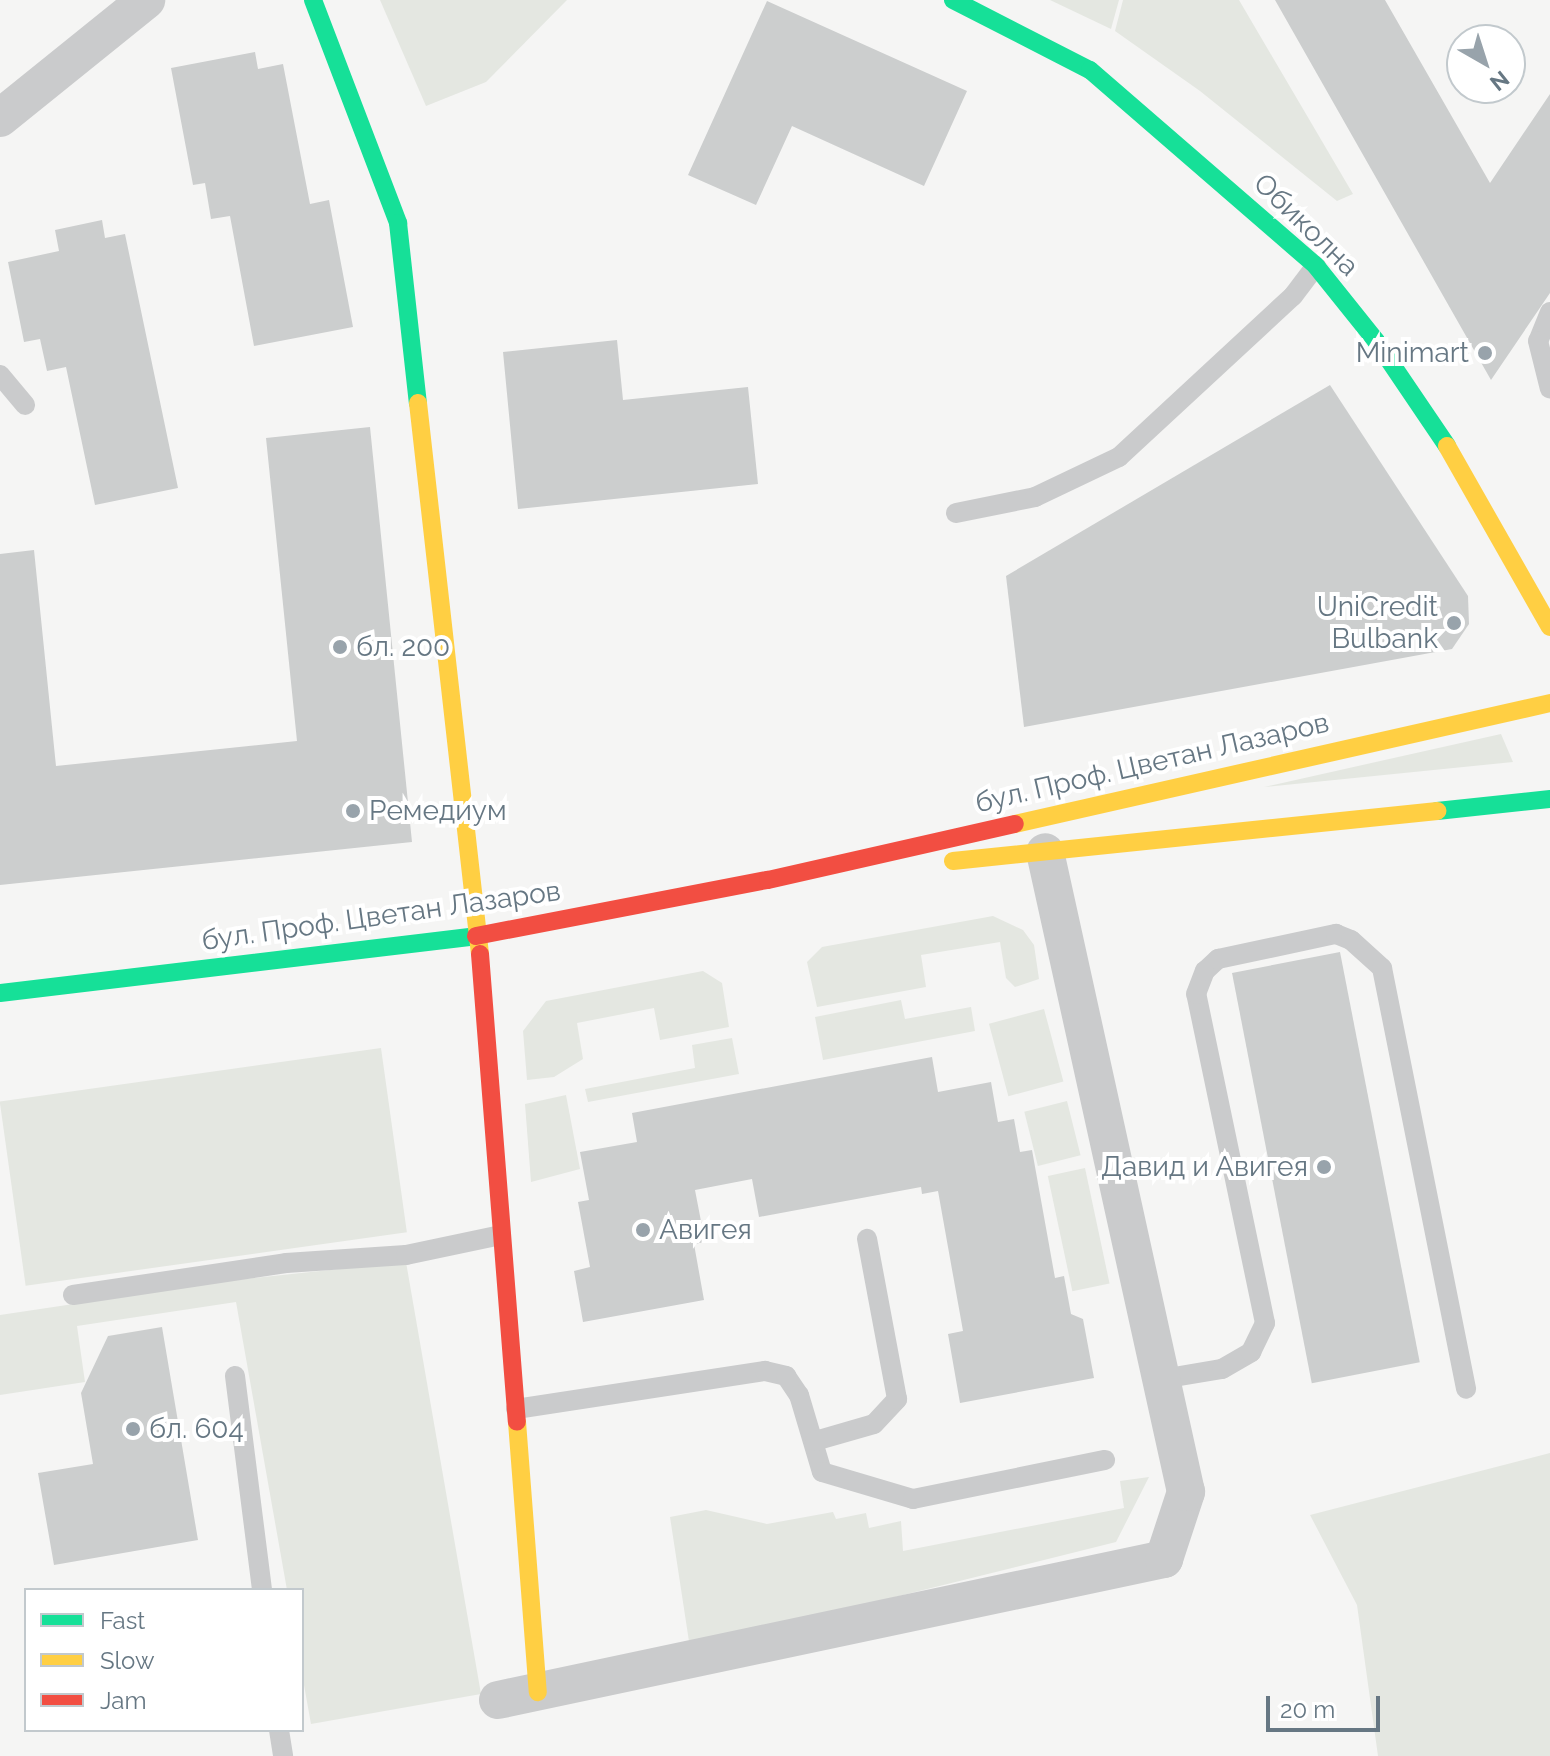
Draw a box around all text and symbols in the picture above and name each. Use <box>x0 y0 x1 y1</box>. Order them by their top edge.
north arrow <box>1446 24 1526 104</box>
text: N <box>1485 66 1515 96</box>
street label: Обиколна <box>1247 167 1365 283</box>
place label: Minimart <box>1356 336 1469 370</box>
marker: Minimart <box>1476 344 1494 362</box>
place label: UniCredit Bulbank <box>1317 590 1438 656</box>
marker: UniCredit Bulbank <box>1445 614 1463 632</box>
place label: бл. 200 <box>356 630 450 664</box>
marker: бл. 200 <box>331 638 349 656</box>
street label: бул. Проф. Цветан Лазаров <box>972 706 1332 820</box>
place label: Ремедиум <box>369 794 507 828</box>
marker: Ремедиум <box>344 802 362 820</box>
street label: бул. Проф. Цветан Лазаров <box>199 874 563 958</box>
place label: Давид и Авигея <box>1100 1150 1308 1184</box>
marker: Давид и Авигея <box>1315 1158 1333 1176</box>
place label: Авигея <box>659 1213 752 1247</box>
marker: Авигея <box>634 1221 652 1239</box>
place label: бл. 604 <box>149 1412 244 1446</box>
marker: бл. 604 <box>124 1420 142 1438</box>
legend <box>24 1588 304 1732</box>
text: Fast <box>100 1606 145 1635</box>
text: Slow <box>100 1646 154 1675</box>
scale bar <box>1270 1680 1384 1730</box>
text: Jam <box>100 1686 146 1715</box>
text: 20 m <box>1280 1695 1335 1724</box>

